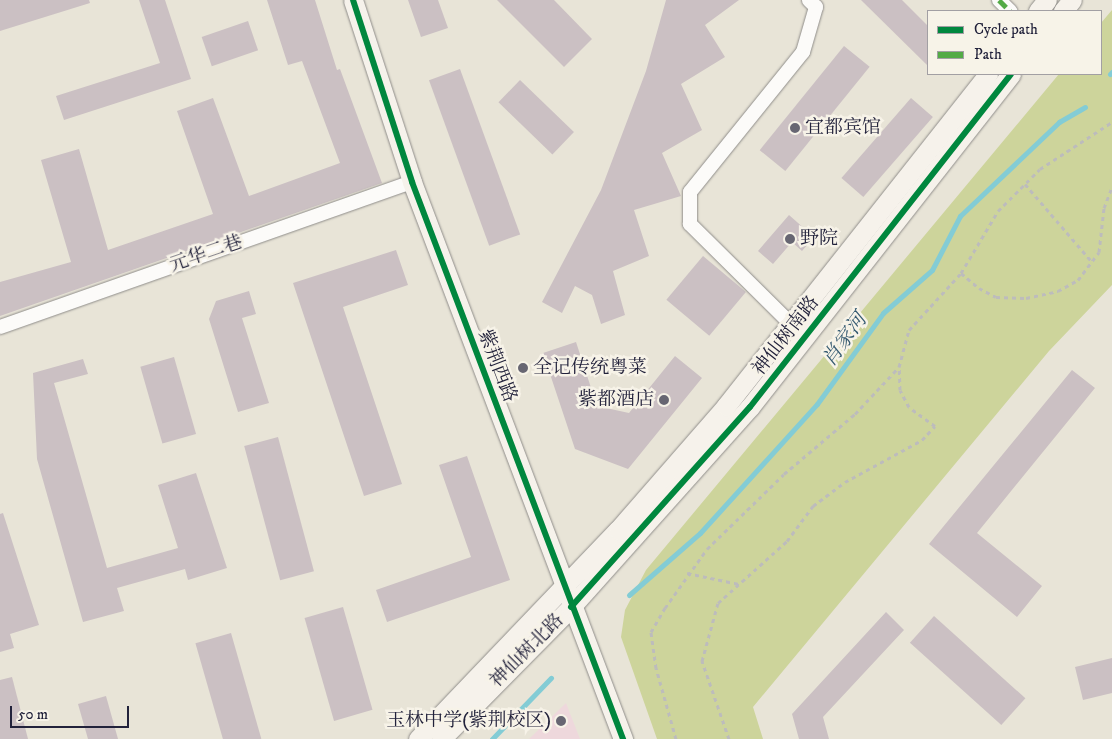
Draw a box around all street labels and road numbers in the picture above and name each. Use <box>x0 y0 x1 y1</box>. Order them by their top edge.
street label: 元华二巷 <box>166 231 246 277</box>
street label: 神仙树南路 <box>748 292 824 380</box>
street label: 紫荆西路 <box>473 326 521 406</box>
street label: 神仙树北路 <box>485 609 569 693</box>

